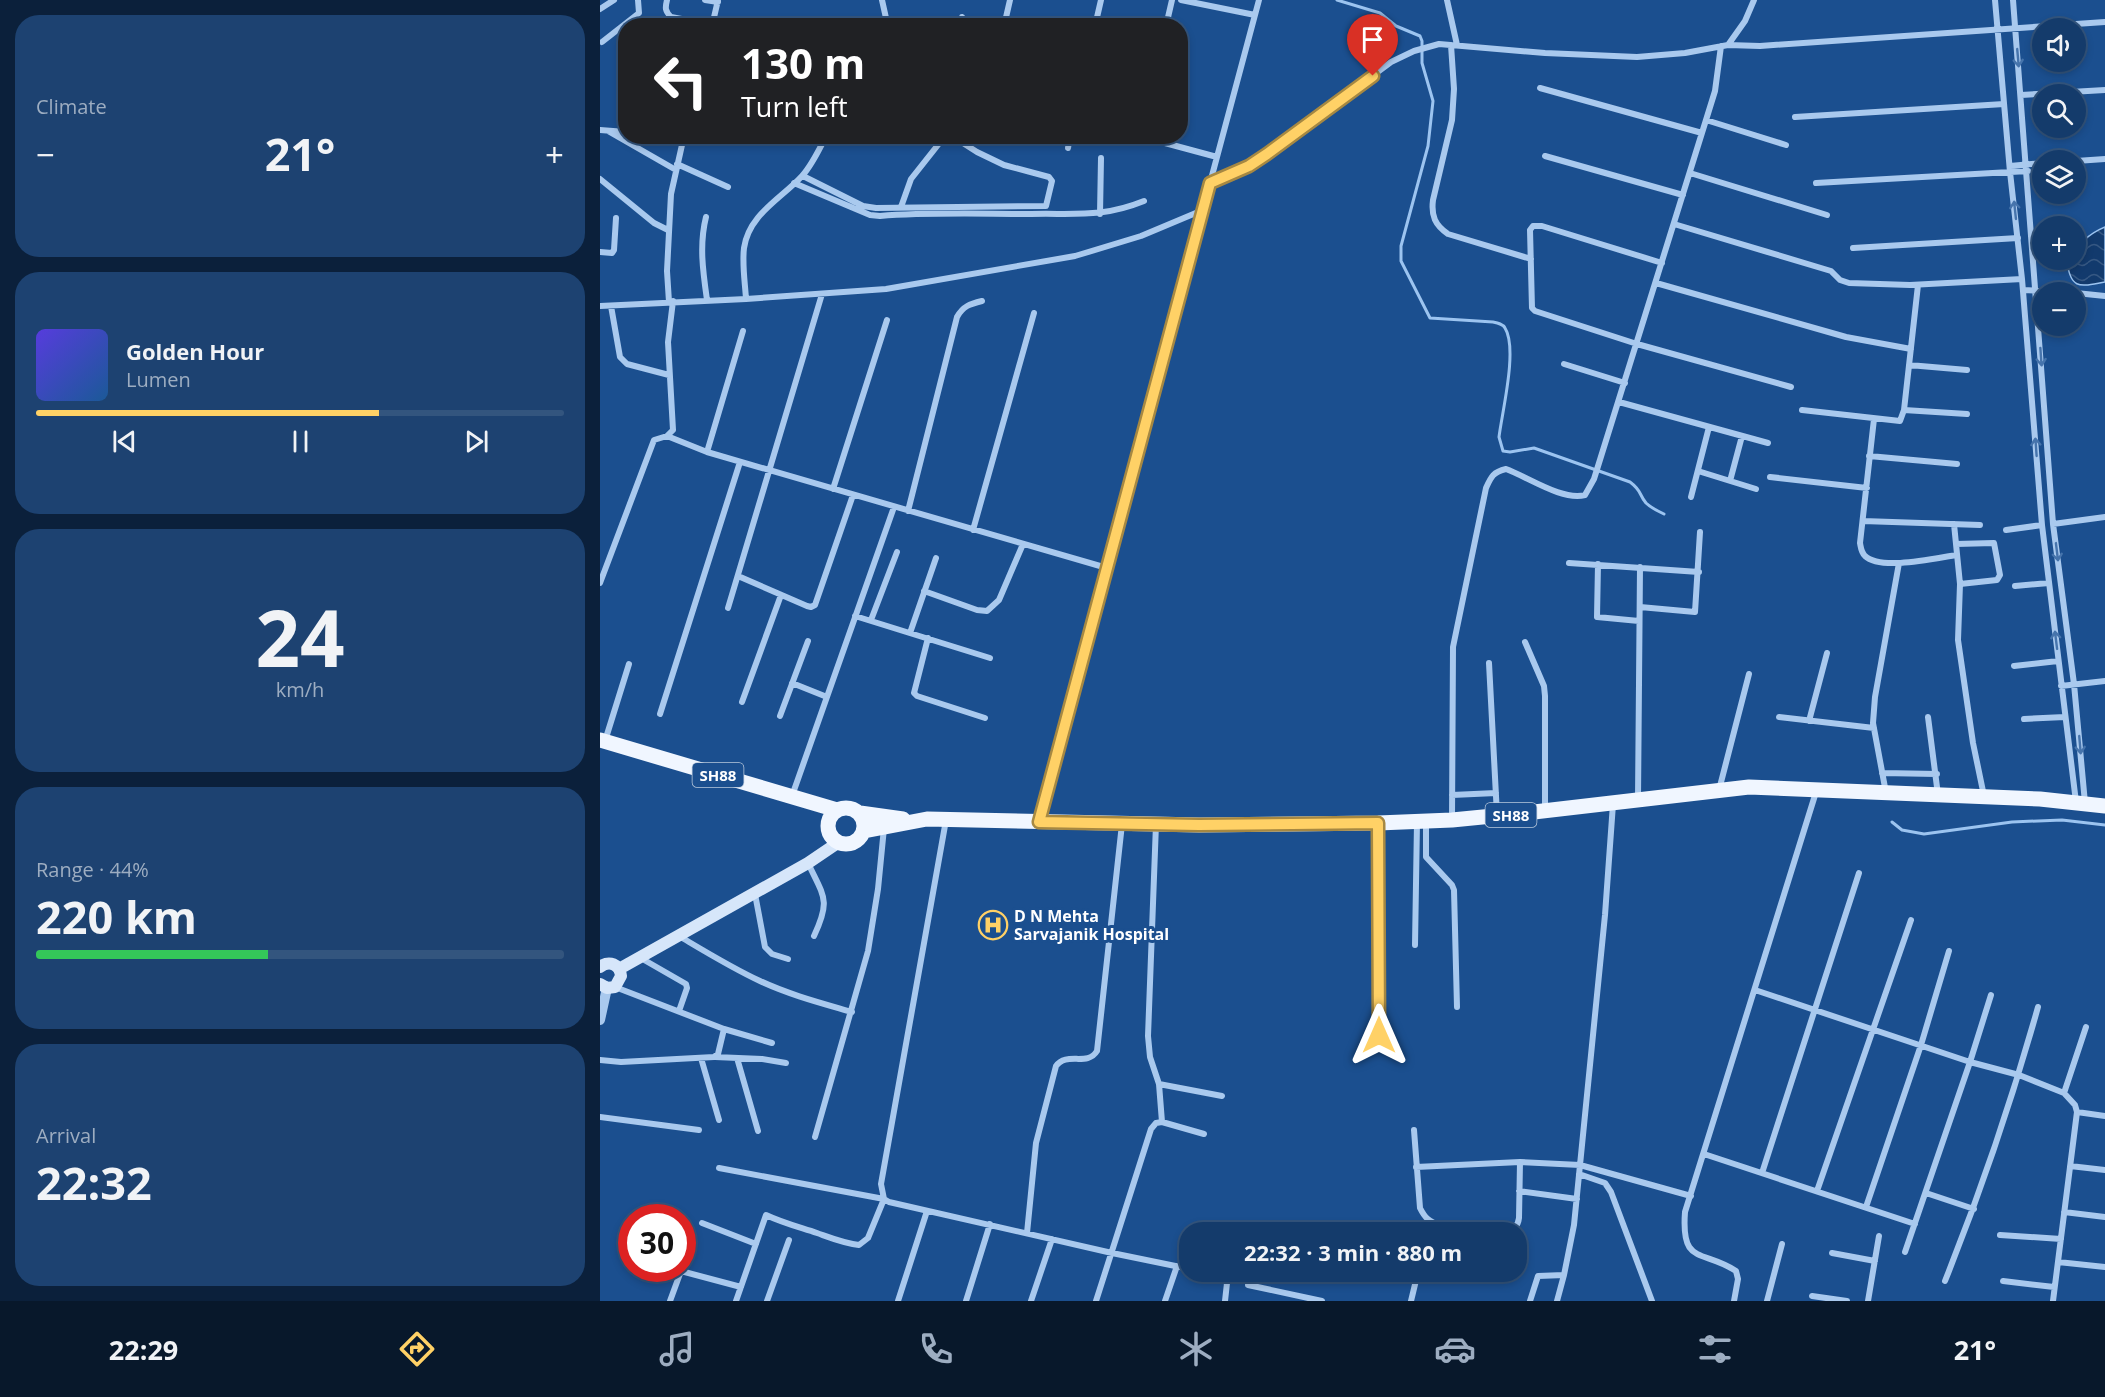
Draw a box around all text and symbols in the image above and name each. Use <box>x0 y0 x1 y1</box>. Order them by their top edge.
pin <box>1347 14 1398 76</box>
map controls <box>2032 18 2086 336</box>
button: sound <box>2032 18 2086 72</box>
icon: arrive <box>1356 23 1389 56</box>
text: 130 m <box>741 34 865 91</box>
icon: left <box>642 42 720 120</box>
one-way arrow <box>2013 48 2024 68</box>
button: search <box>2032 84 2086 138</box>
text: Turn left <box>741 88 848 125</box>
text: Climate <box>36 93 107 120</box>
text: 21° <box>265 123 335 184</box>
text: − <box>36 132 55 177</box>
text: + <box>545 132 564 177</box>
button: layers <box>2032 150 2086 204</box>
one-way arrow <box>2009 201 2020 221</box>
button: + <box>2032 216 2086 270</box>
button: − <box>2032 282 2086 336</box>
text: Golden Hour <box>126 336 264 366</box>
one-way arrow <box>2035 347 2046 367</box>
text: Lumen <box>126 366 191 393</box>
icon: previous <box>108 425 141 458</box>
icon: pause <box>284 425 317 458</box>
icon: next <box>460 425 493 458</box>
one-way arrow <box>2030 437 2041 457</box>
one-way arrow <box>2052 541 2063 561</box>
text: 24 <box>255 584 345 690</box>
one-way arrow <box>2050 631 2061 651</box>
text: km/h <box>276 676 324 703</box>
one-way arrow <box>2074 735 2085 755</box>
road number: SH88 <box>692 763 744 787</box>
road number: SH88 <box>1486 803 1536 827</box>
text: Range · 44% <box>36 856 149 883</box>
text: 220 km <box>36 886 197 947</box>
place label: D N Mehta Sarvajanik Hospital <box>1014 905 1169 945</box>
hospital icon: D N Mehta Sarvajanik Hospital <box>977 909 1009 941</box>
position arrow <box>1347 1003 1411 1067</box>
text: Arrival <box>36 1122 96 1149</box>
text: 22:32 <box>36 1152 152 1213</box>
speed limit sign: 30 <box>618 1204 696 1282</box>
text: 22:32 · 3 min · 880 m <box>1244 1237 1462 1267</box>
icon: directions <box>396 1328 438 1370</box>
icon: music <box>656 1328 698 1370</box>
icon: phone <box>915 1328 957 1370</box>
icon: climate <box>1175 1328 1217 1370</box>
icon: car <box>1434 1328 1476 1370</box>
icon: filters <box>1694 1328 1736 1370</box>
text: 22:29 <box>109 1331 178 1368</box>
text: 21° <box>1954 1331 1996 1368</box>

